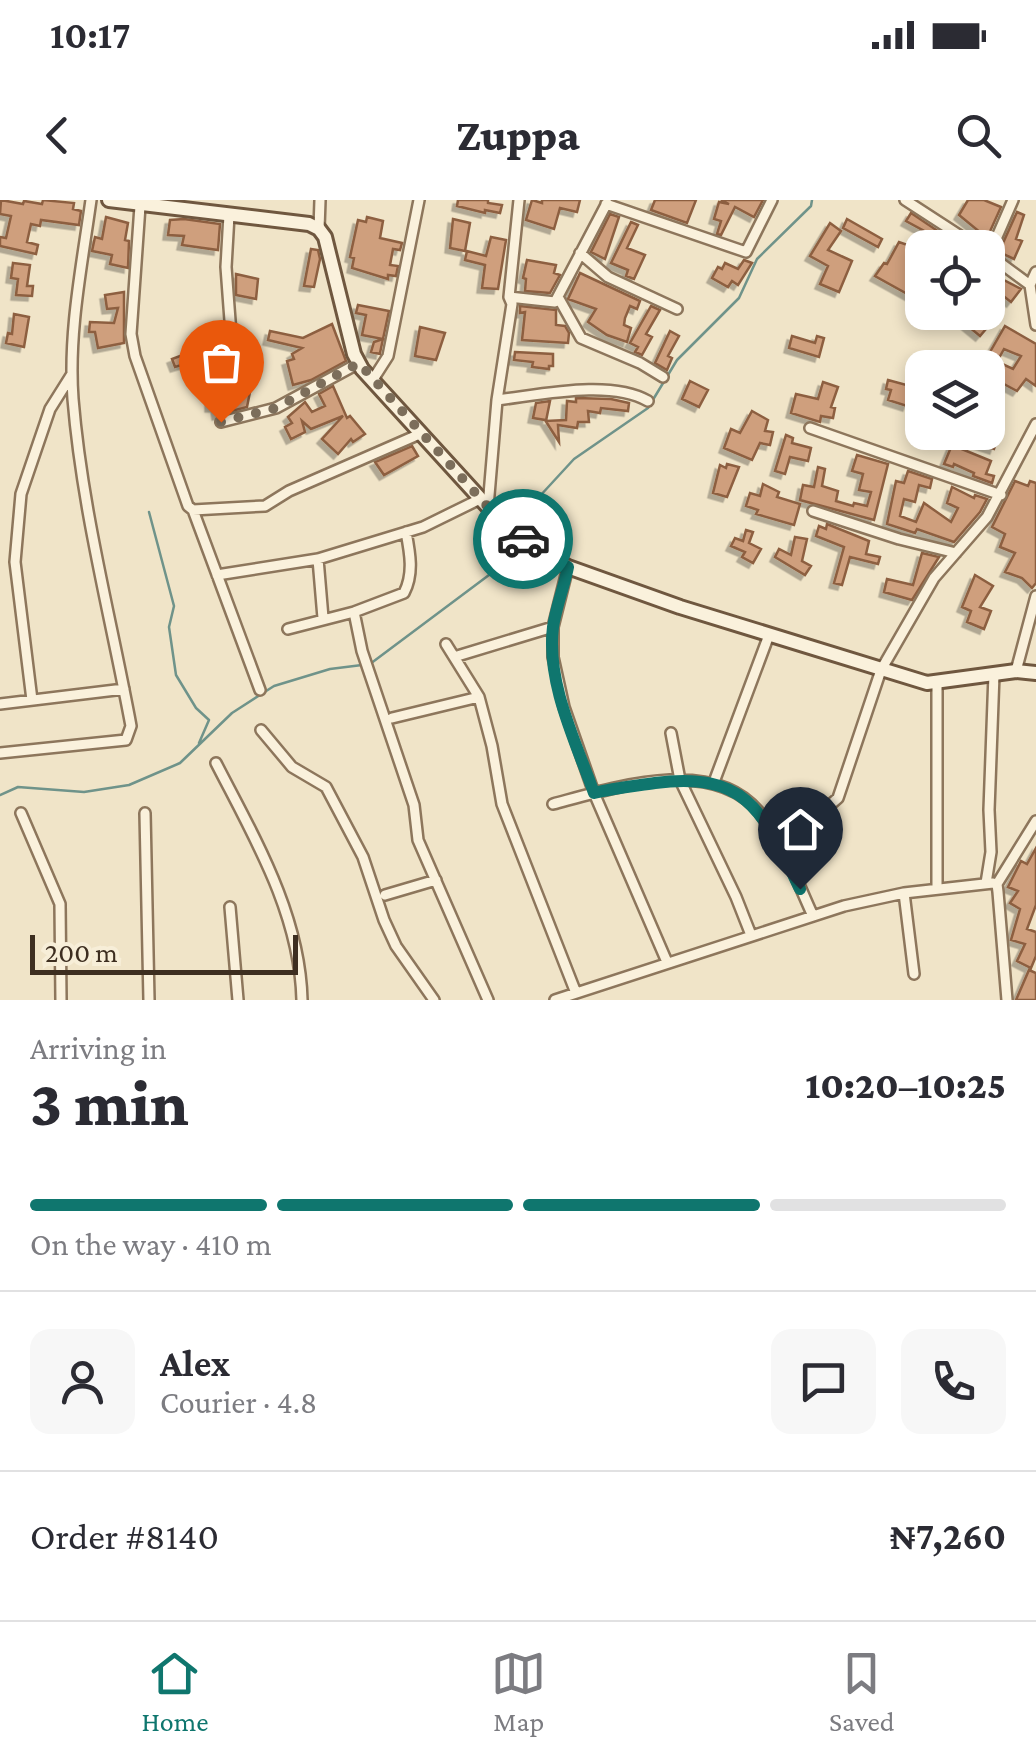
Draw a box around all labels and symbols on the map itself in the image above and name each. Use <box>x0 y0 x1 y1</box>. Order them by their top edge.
pin <box>179 320 264 423</box>
courier <box>473 489 573 589</box>
pin <box>758 787 843 890</box>
scale bar <box>30 930 298 974</box>

